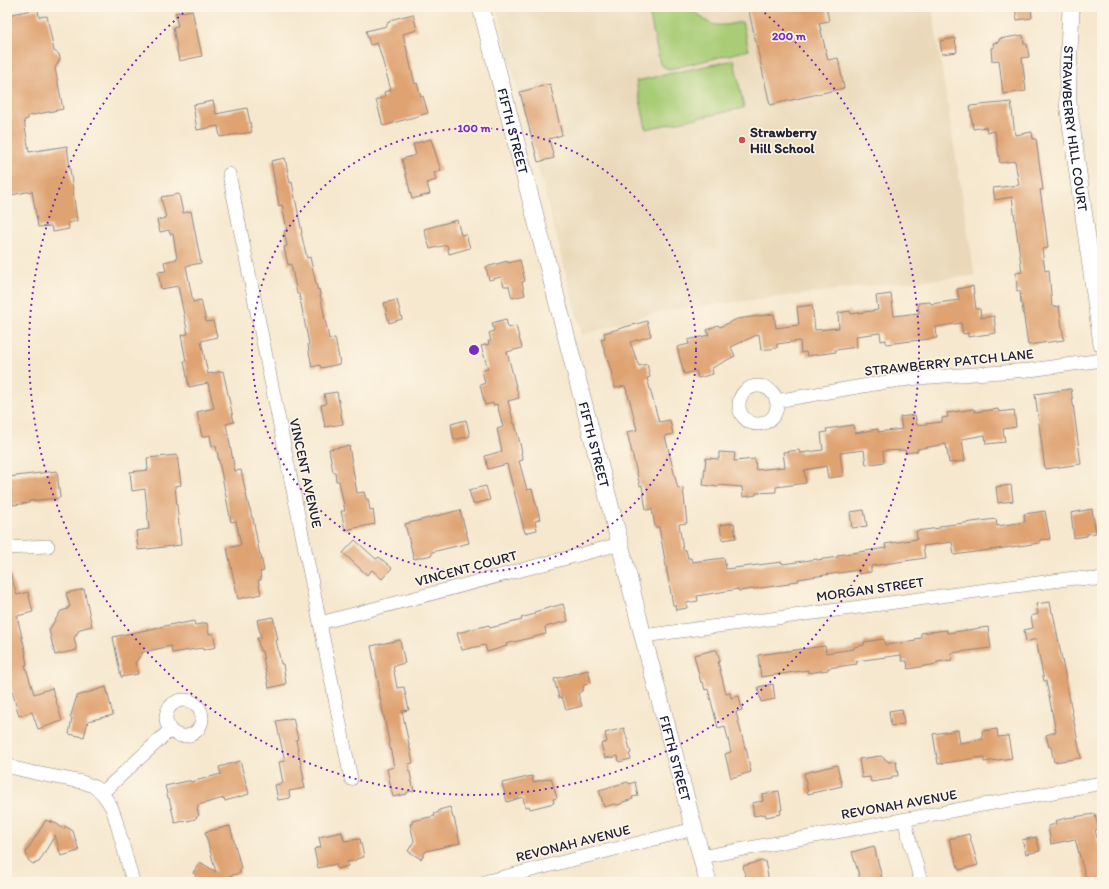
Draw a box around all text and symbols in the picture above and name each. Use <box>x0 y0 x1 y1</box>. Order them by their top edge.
text: 200 m <box>772 29 807 43</box>
street label: STRAWBERRY HILL COURT <box>1059 45 1091 213</box>
street label: FIFTH STREET <box>493 86 532 176</box>
text: 100 m <box>457 121 491 135</box>
place label: Strawberry Hill School <box>750 124 817 157</box>
marker: Strawberry Hill School <box>737 135 747 145</box>
centre of rings <box>467 343 481 357</box>
street label: STRAWBERRY PATCH LANE <box>864 345 1035 380</box>
street label: FIFTH STREET <box>575 400 613 490</box>
street label: VINCENT AVENUE <box>286 417 325 530</box>
street label: VINCENT COURT <box>413 547 519 590</box>
street label: MORGAN STREET <box>815 574 925 605</box>
street label: FIFTH STREET <box>655 714 694 803</box>
street label: REVONAH AVENUE <box>840 786 959 823</box>
street label: REVONAH AVENUE <box>514 821 632 866</box>

